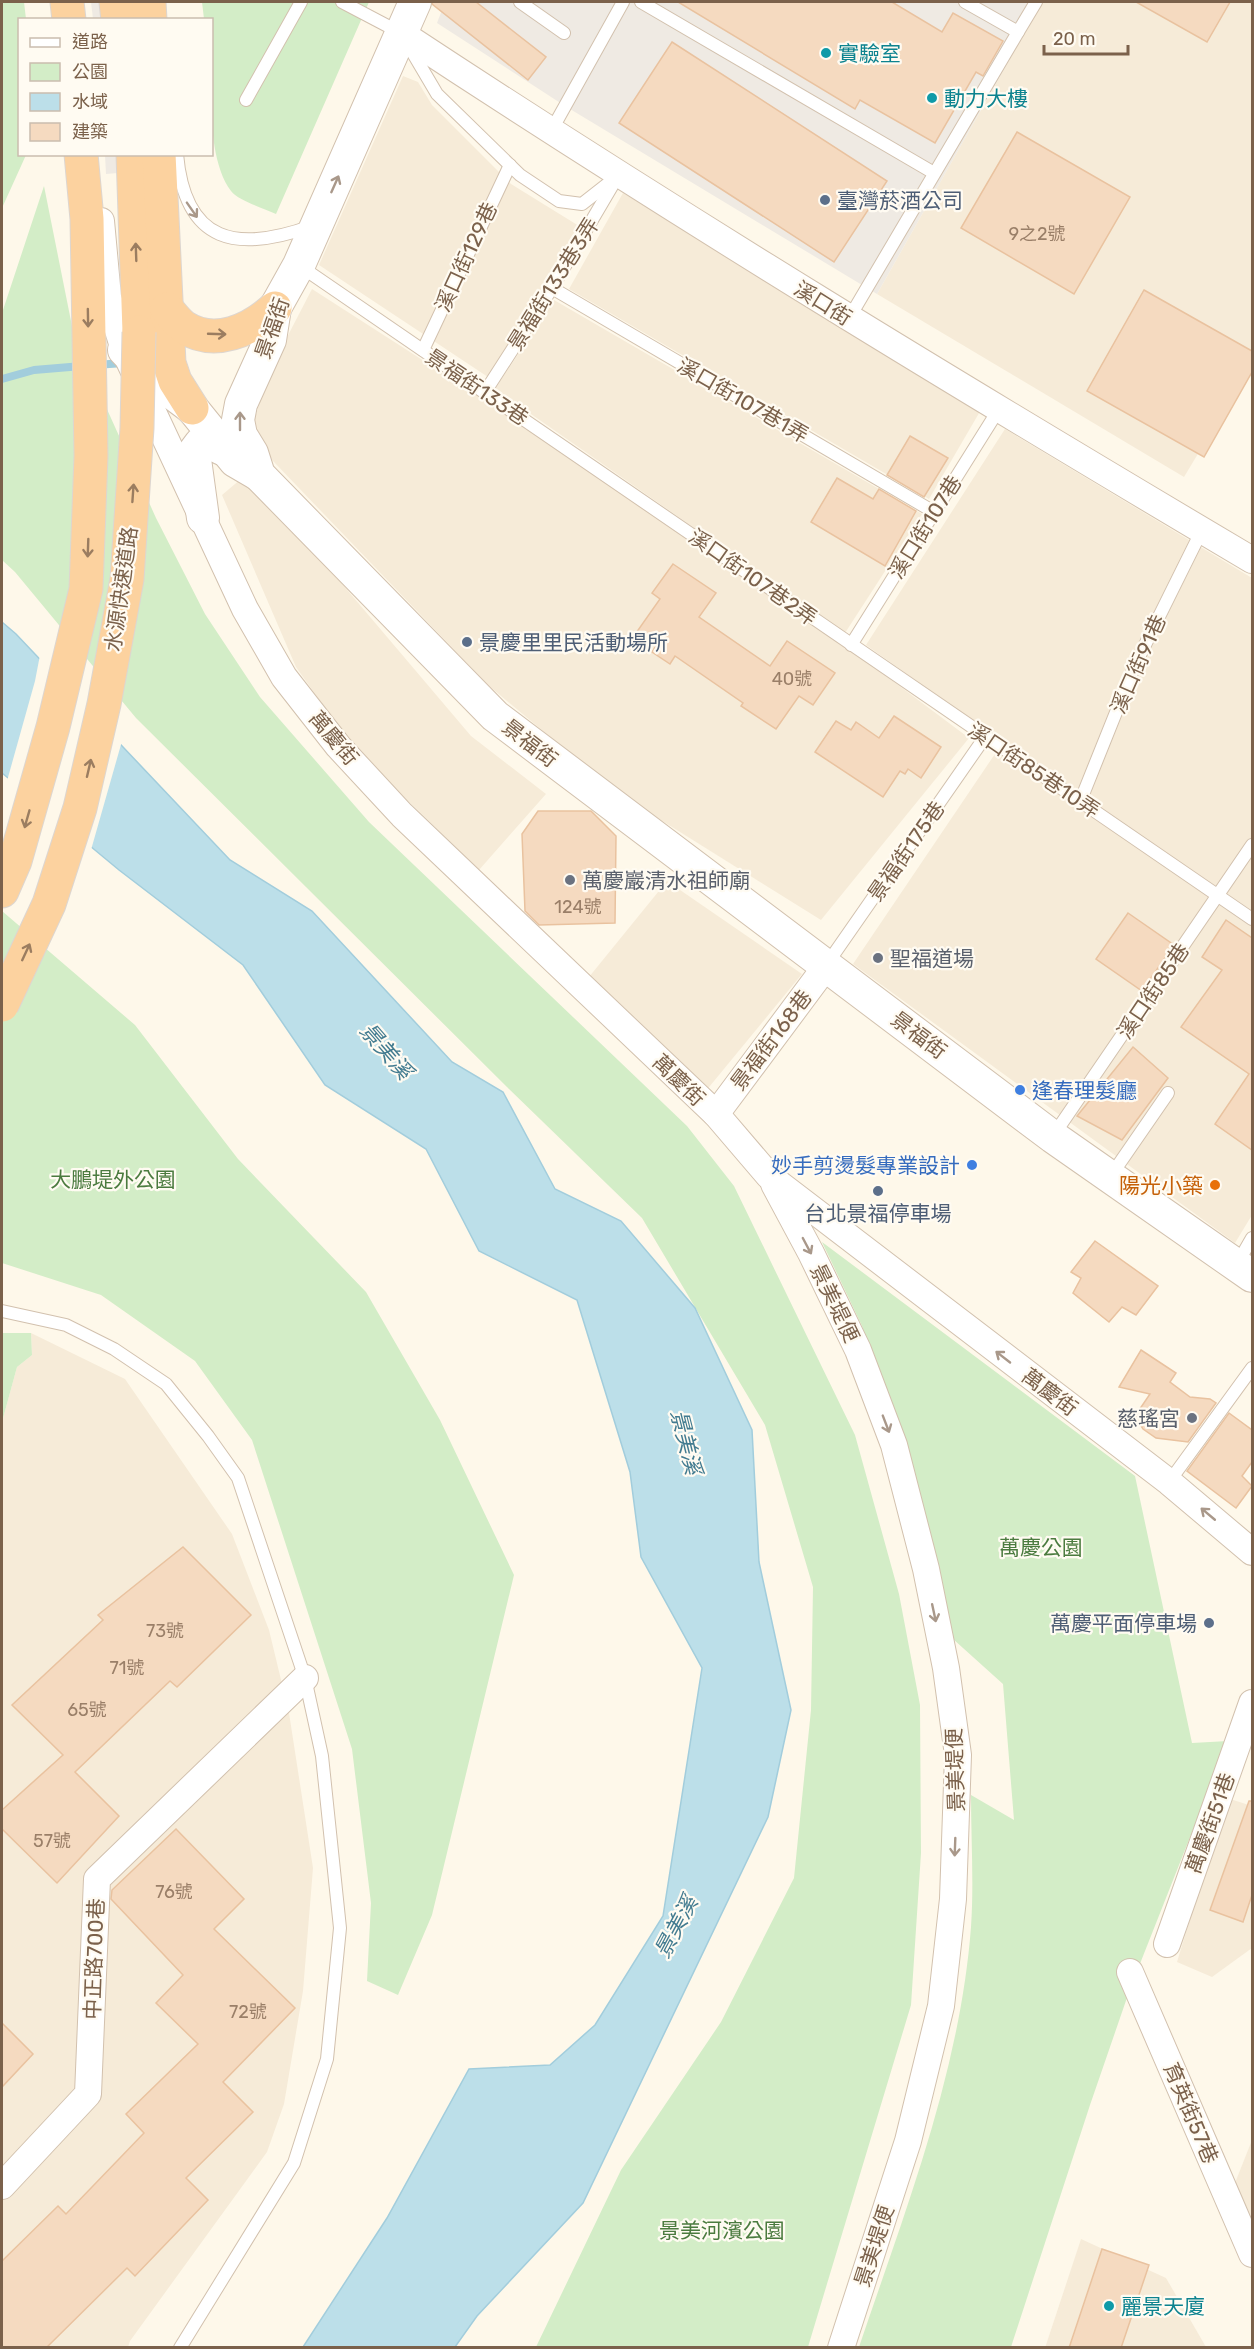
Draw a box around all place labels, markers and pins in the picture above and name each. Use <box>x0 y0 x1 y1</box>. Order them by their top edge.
place label: 實驗室 <box>838 41 901 66</box>
marker: 實驗室 <box>819 46 833 60</box>
place label: 動力大樓 <box>944 86 1028 111</box>
marker: 動力大樓 <box>925 91 939 105</box>
place label: 臺灣菸酒公司 <box>837 188 963 213</box>
marker: 臺灣菸酒公司 <box>818 193 832 207</box>
place label: 景慶里里民活動場所 <box>479 630 668 655</box>
marker: 景慶里里民活動場所 <box>460 635 474 649</box>
place label: 萬慶巖清水祖師廟 <box>582 868 750 893</box>
marker: 萬慶巖清水祖師廟 <box>563 873 577 887</box>
place label: 聖福道場 <box>890 946 974 971</box>
marker: 聖福道場 <box>871 951 885 965</box>
place label: 逢春理髮廳 <box>1032 1078 1137 1103</box>
marker: 逢春理髮廳 <box>1013 1083 1027 1097</box>
place label: 妙手剪燙髮專業設計 <box>771 1153 960 1178</box>
marker: 妙手剪燙髮專業設計 <box>965 1158 979 1172</box>
place label: 陽光小築 <box>1119 1173 1203 1198</box>
marker: 陽光小築 <box>1208 1178 1222 1192</box>
marker: 台北景福停車場 <box>871 1184 885 1198</box>
place label: 台北景福停車場 <box>805 1201 952 1226</box>
place label: 慈瑤宮 <box>1117 1406 1180 1431</box>
marker: 慈瑤宮 <box>1185 1411 1199 1425</box>
place label: 萬慶平面停車場 <box>1050 1611 1197 1636</box>
marker: 萬慶平面停車場 <box>1202 1616 1216 1630</box>
place label: 麗景天廈 <box>1121 2294 1205 2319</box>
marker: 麗景天廈 <box>1102 2299 1116 2313</box>

